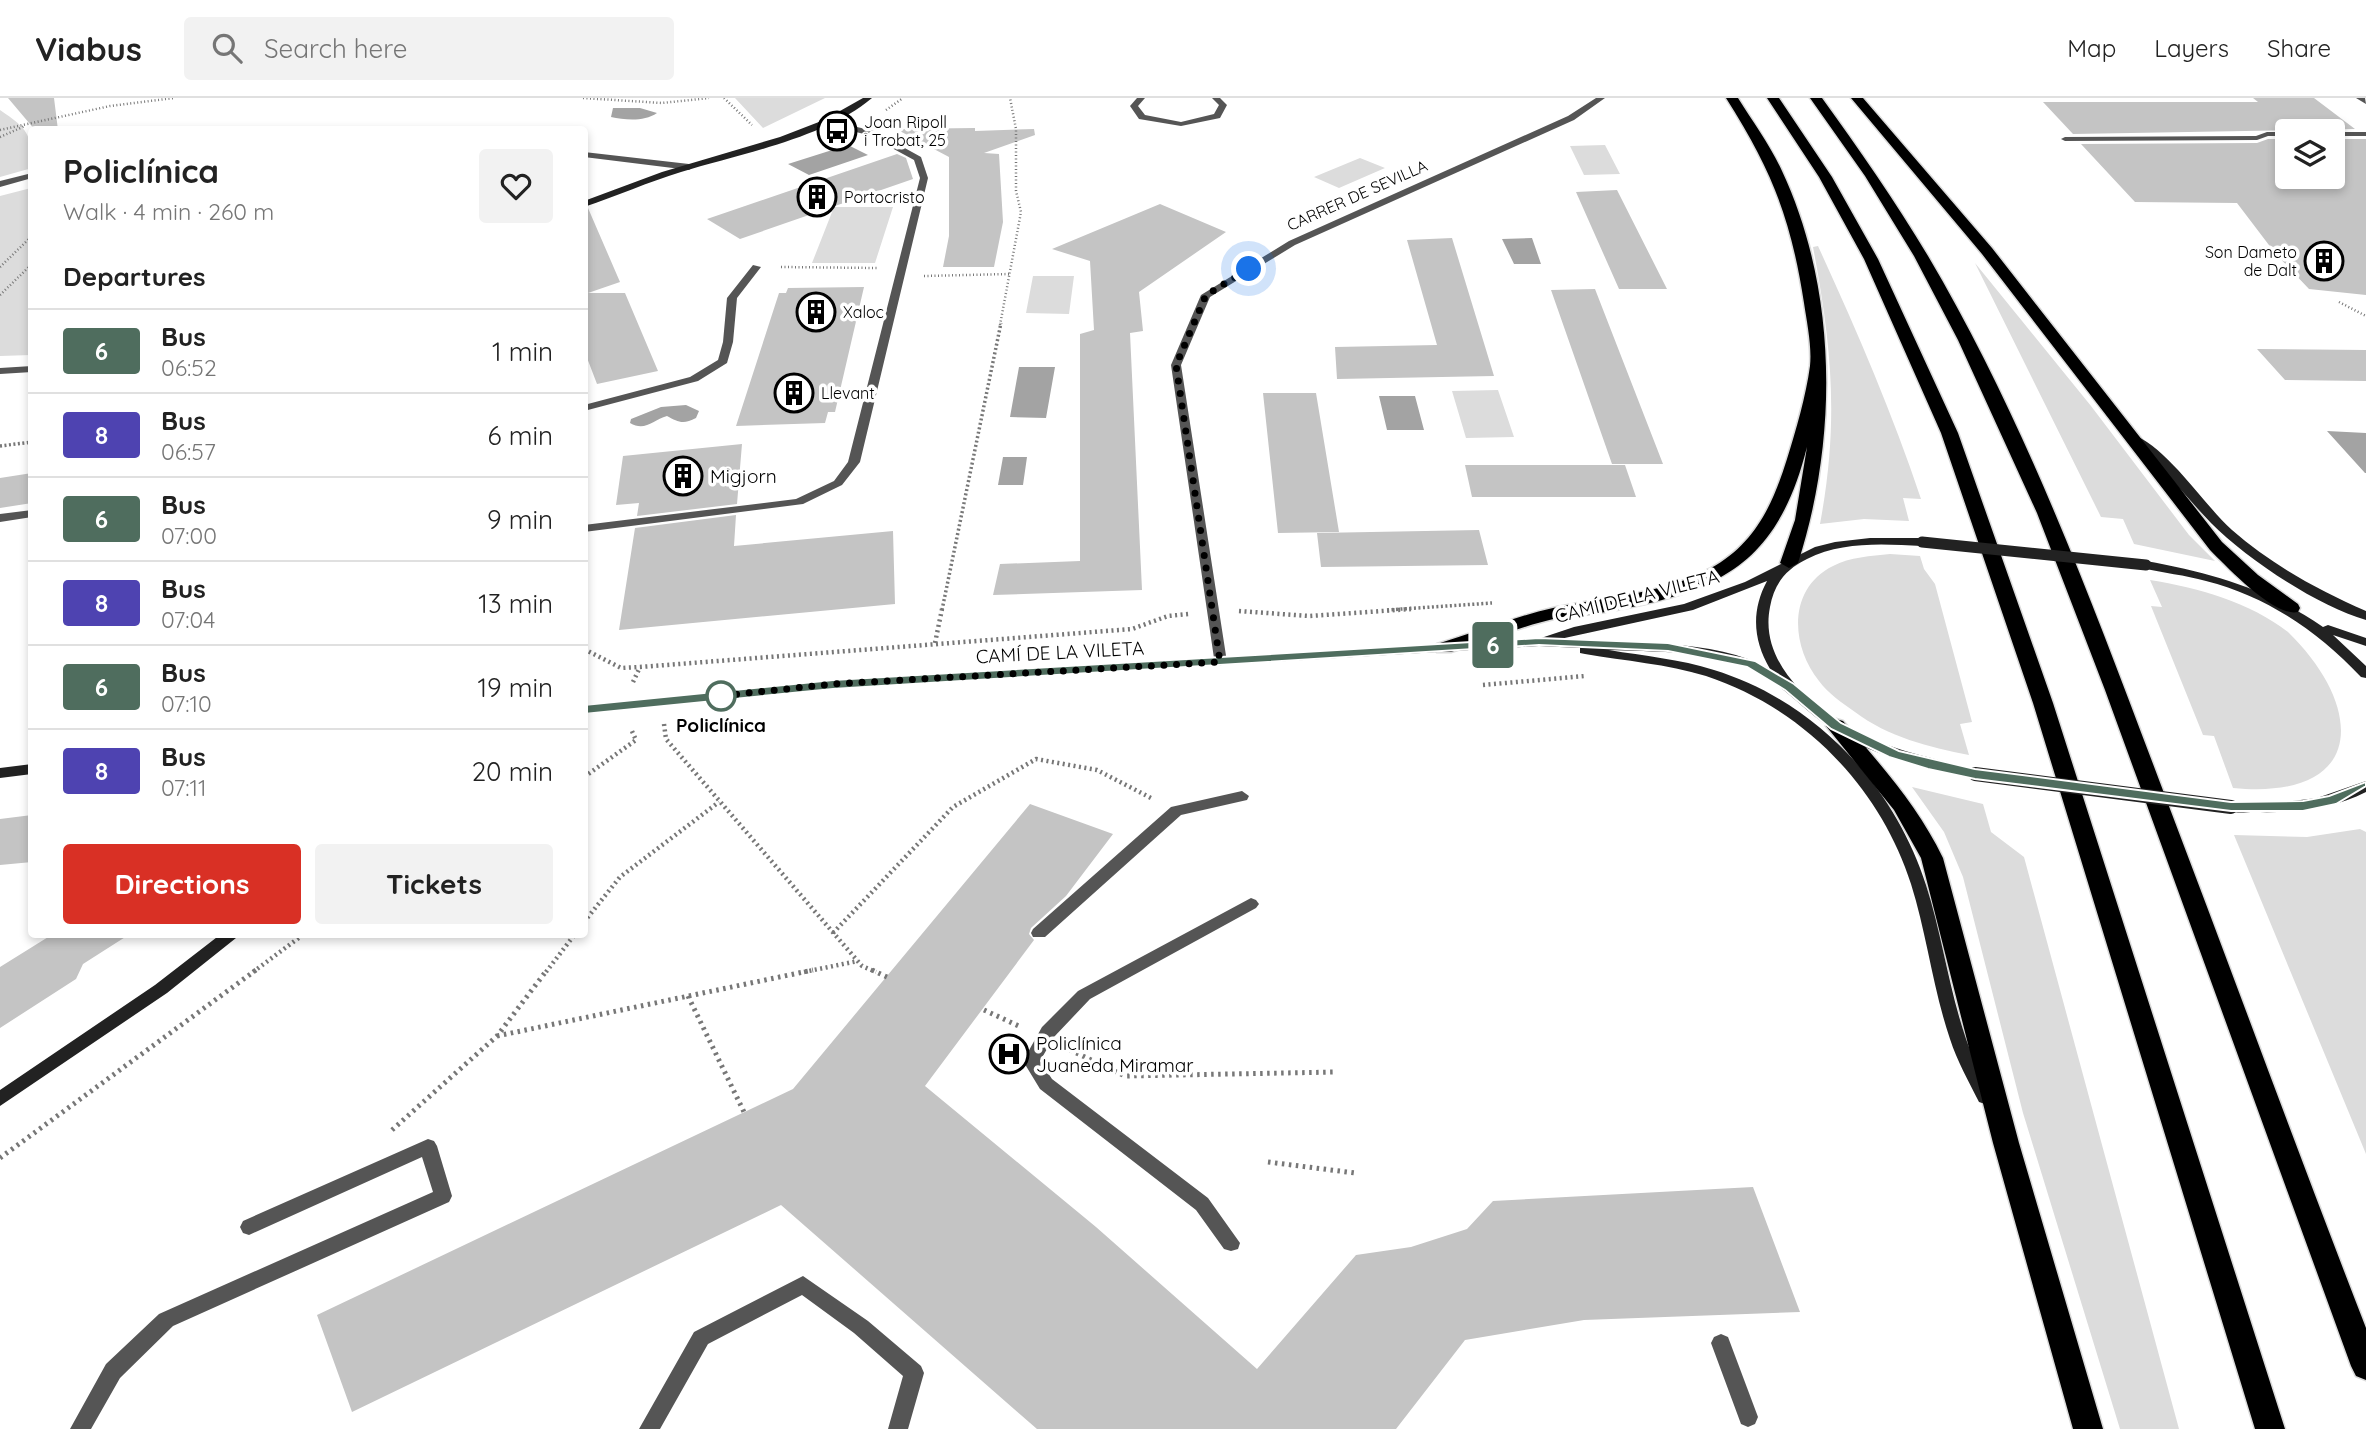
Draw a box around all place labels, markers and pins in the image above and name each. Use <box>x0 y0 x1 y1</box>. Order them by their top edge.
bus stop icon: Joan Ripoll i Trobat, 25 <box>816 110 858 152</box>
place label: Joan Ripoll i Trobat, 25 <box>864 112 947 150</box>
building icon: Portocristo <box>796 176 838 218</box>
place label: Portocristo <box>844 187 925 207</box>
building icon: Son Dameto de Dalt <box>2303 240 2345 282</box>
place label: Son Dameto de Dalt <box>2205 242 2297 280</box>
building icon: Xaloc <box>795 291 837 333</box>
place label: Xaloc <box>843 302 884 322</box>
building icon: Llevant <box>773 372 815 414</box>
place label: Llevant <box>821 383 875 403</box>
building icon: Migjorn <box>662 455 704 497</box>
place label: Migjorn <box>710 464 777 488</box>
marker: Policlínica <box>706 681 736 711</box>
place label: Policlínica <box>676 713 766 737</box>
place label: Policlínica Juaneda Miramar <box>1036 1031 1194 1077</box>
hospital icon: Policlínica Juaneda Miramar <box>988 1033 1030 1075</box>

